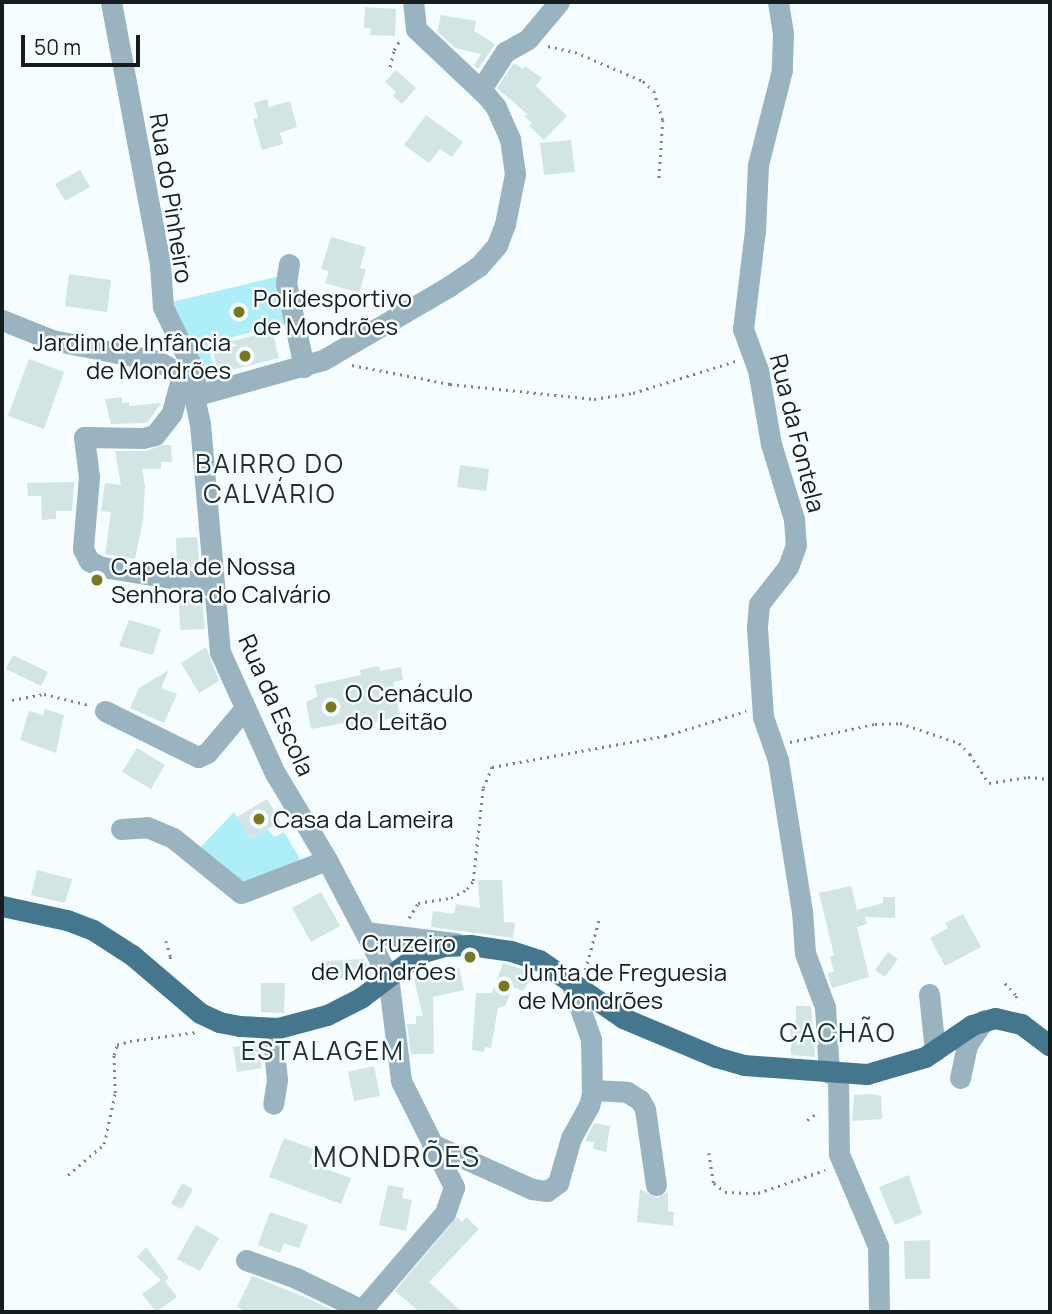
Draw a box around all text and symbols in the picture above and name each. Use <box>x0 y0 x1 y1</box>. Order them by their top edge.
scale bar <box>24 21 144 65</box>
text: 50 m <box>34 33 81 61</box>
street label: Rua do Pinheiro <box>144 111 200 285</box>
place label: Polidesportivo de Mondrões <box>253 284 412 340</box>
marker: Polidesportivo de Mondrões <box>231 304 247 320</box>
place label: Jardim de Infância de Mondrões <box>33 328 231 384</box>
marker: Jardim de Infância de Mondrões <box>237 348 253 364</box>
street label: Rua da Fontela <box>764 351 832 515</box>
district label: BAIRRO DO CALVÁRIO <box>196 448 344 510</box>
place label: Capela de Nossa Senhora do Calvário <box>111 552 331 608</box>
marker: Capela de Nossa Senhora do Calvário <box>89 572 105 588</box>
street label: Rua da Escola <box>233 630 321 780</box>
place label: O Cenáculo do Leitão <box>345 679 473 735</box>
marker: O Cenáculo do Leitão <box>323 699 339 715</box>
place label: Casa da Lameira <box>273 805 454 833</box>
marker: Casa da Lameira <box>251 811 267 827</box>
place label: Cruzeiro de Mondrões <box>311 929 456 985</box>
marker: Cruzeiro de Mondrões <box>462 949 478 965</box>
place label: Junta de Freguesia de Mondrões <box>518 958 727 1014</box>
marker: Junta de Freguesia de Mondrões <box>496 978 512 994</box>
district label: CACHÃO <box>780 1017 896 1049</box>
district label: ESTALAGEM <box>242 1035 404 1067</box>
district label: MONDRÕES <box>314 1139 480 1173</box>

